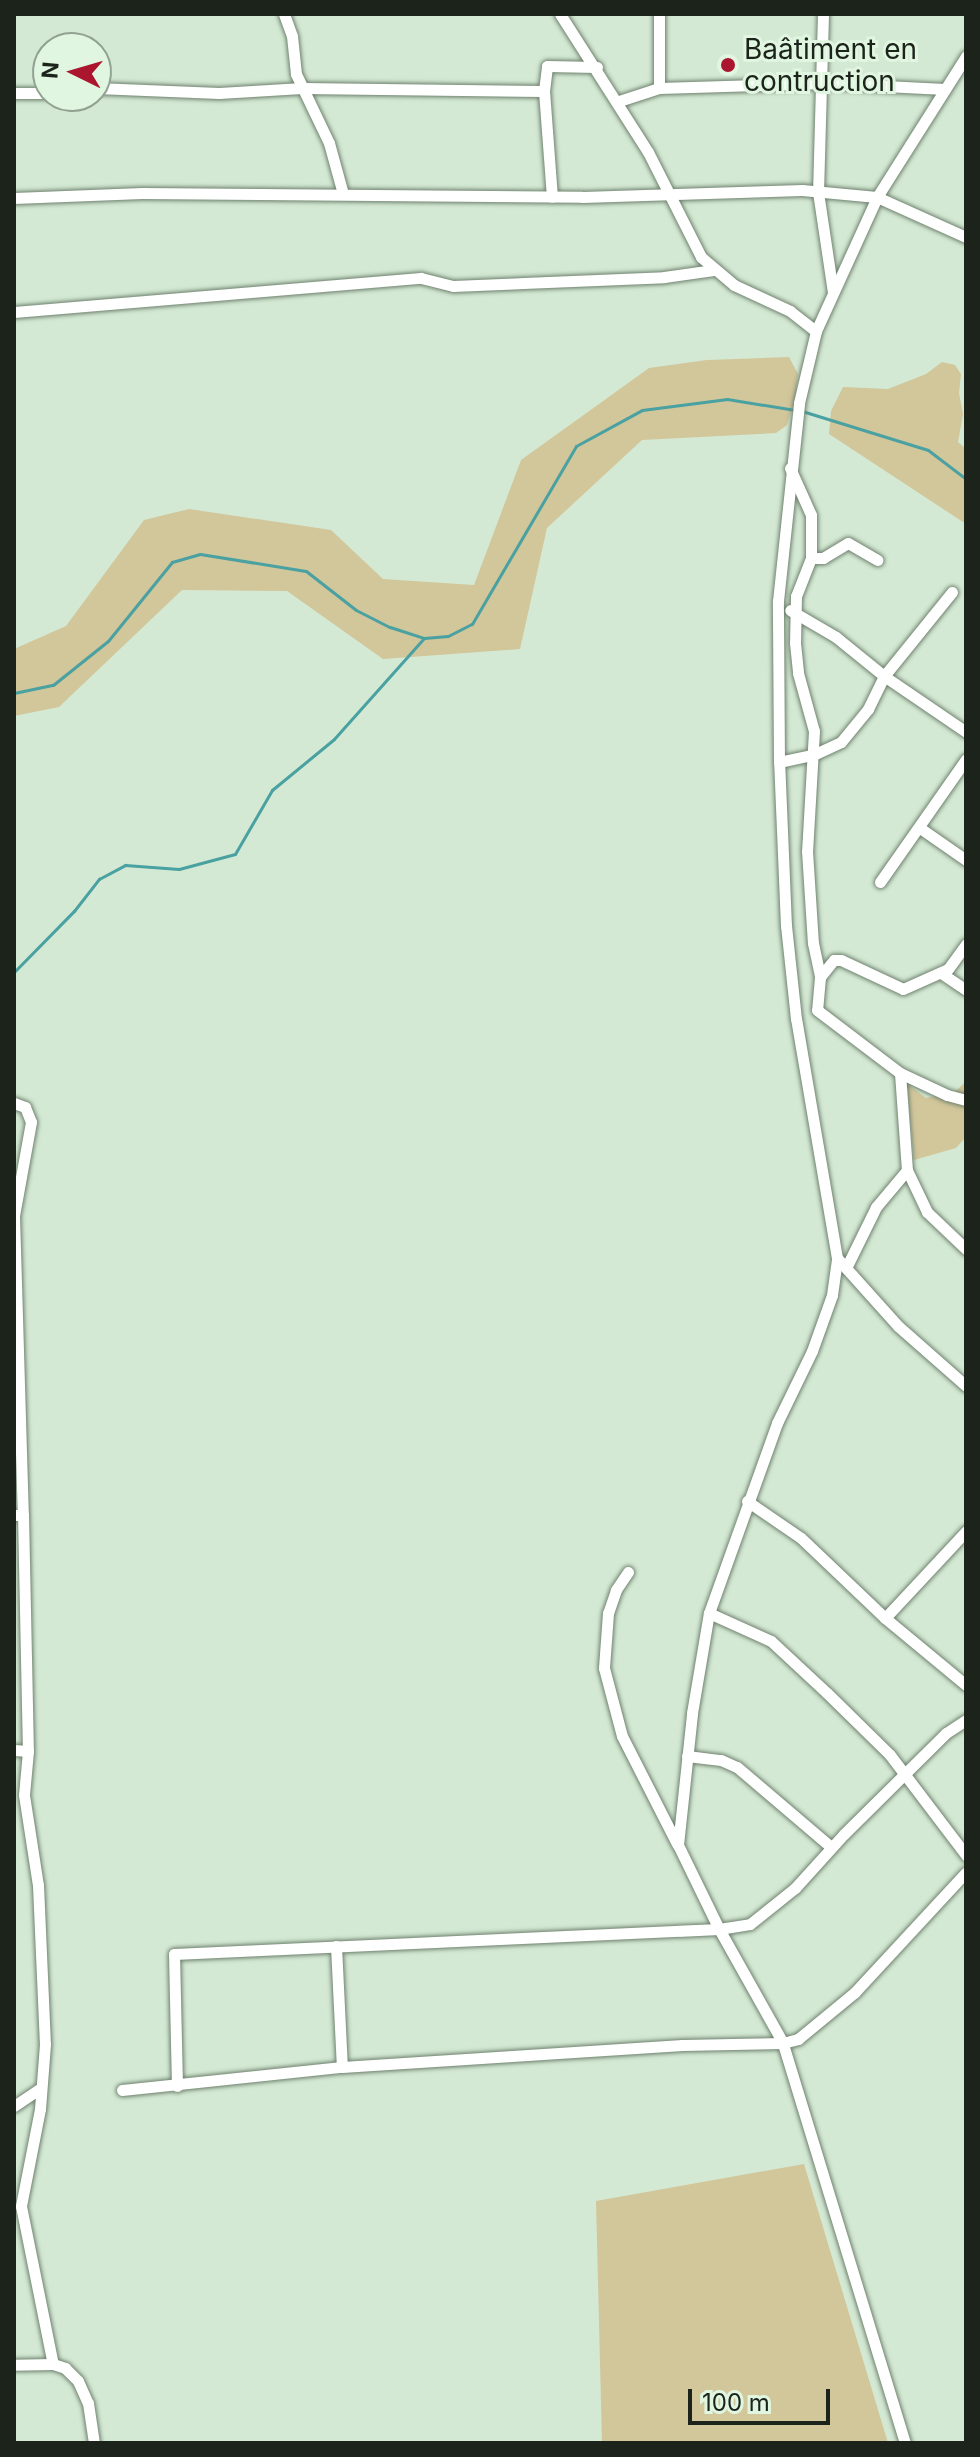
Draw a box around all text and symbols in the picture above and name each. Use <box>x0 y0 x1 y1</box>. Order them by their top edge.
north arrow <box>32 32 112 112</box>
place label: Baâtiment en contruction <box>744 32 917 98</box>
marker: Baâtiment en contruction <box>719 56 737 74</box>
text: N <box>36 61 64 80</box>
scale bar <box>692 2373 834 2423</box>
text: 100 m <box>702 2388 770 2417</box>

